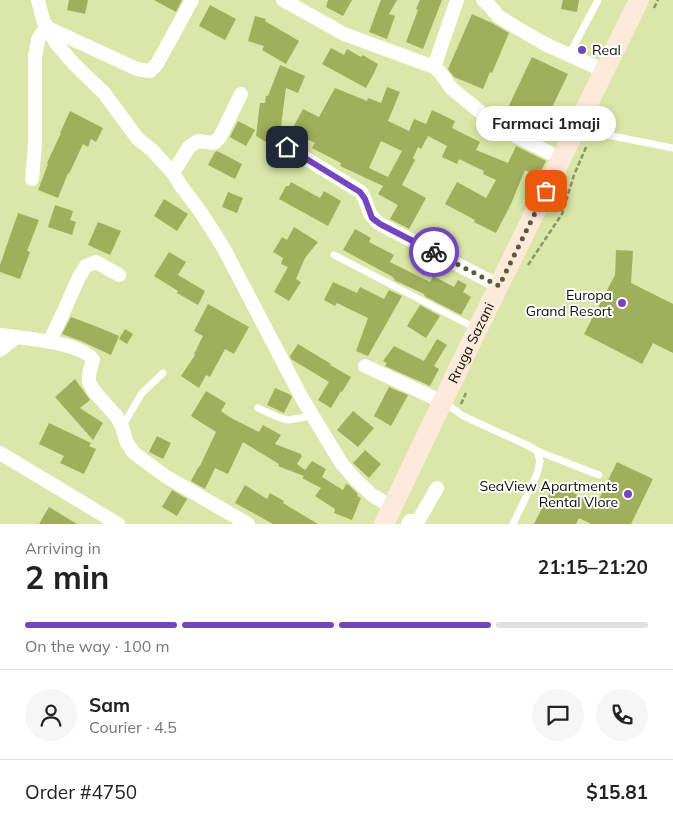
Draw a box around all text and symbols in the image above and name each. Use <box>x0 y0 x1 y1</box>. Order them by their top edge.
place label: Real <box>592 41 621 59</box>
marker: Real <box>576 44 588 56</box>
callout: Farmaci 1maji <box>476 106 616 141</box>
text: Farmaci 1maji <box>492 113 600 133</box>
pin <box>266 126 308 168</box>
icon: home <box>273 133 301 161</box>
pin <box>525 170 567 212</box>
icon: bag <box>532 177 560 205</box>
courier <box>409 227 459 277</box>
icon: bike <box>420 238 448 266</box>
place label: Europa Grand Resort <box>526 286 612 320</box>
marker: Europa Grand Resort <box>616 297 628 309</box>
street label: Rruga Sazani <box>444 299 498 386</box>
place label: SeaView Apartments Rental Vlore <box>479 477 618 511</box>
marker: SeaView Apartments Rental Vlore <box>622 488 634 500</box>
text: Arriving in <box>25 538 101 558</box>
text: 21:15–21:20 <box>538 555 648 579</box>
text: 2 min <box>25 557 109 597</box>
text: On the way · 100 m <box>25 636 170 656</box>
button: person <box>25 689 77 741</box>
button: chat <box>532 689 584 741</box>
button: phone <box>596 689 648 741</box>
text: Sam <box>89 693 130 717</box>
text: Courier · 4.5 <box>89 717 177 737</box>
text: Order #4750 <box>25 780 137 804</box>
text: $15.81 <box>586 780 648 804</box>

